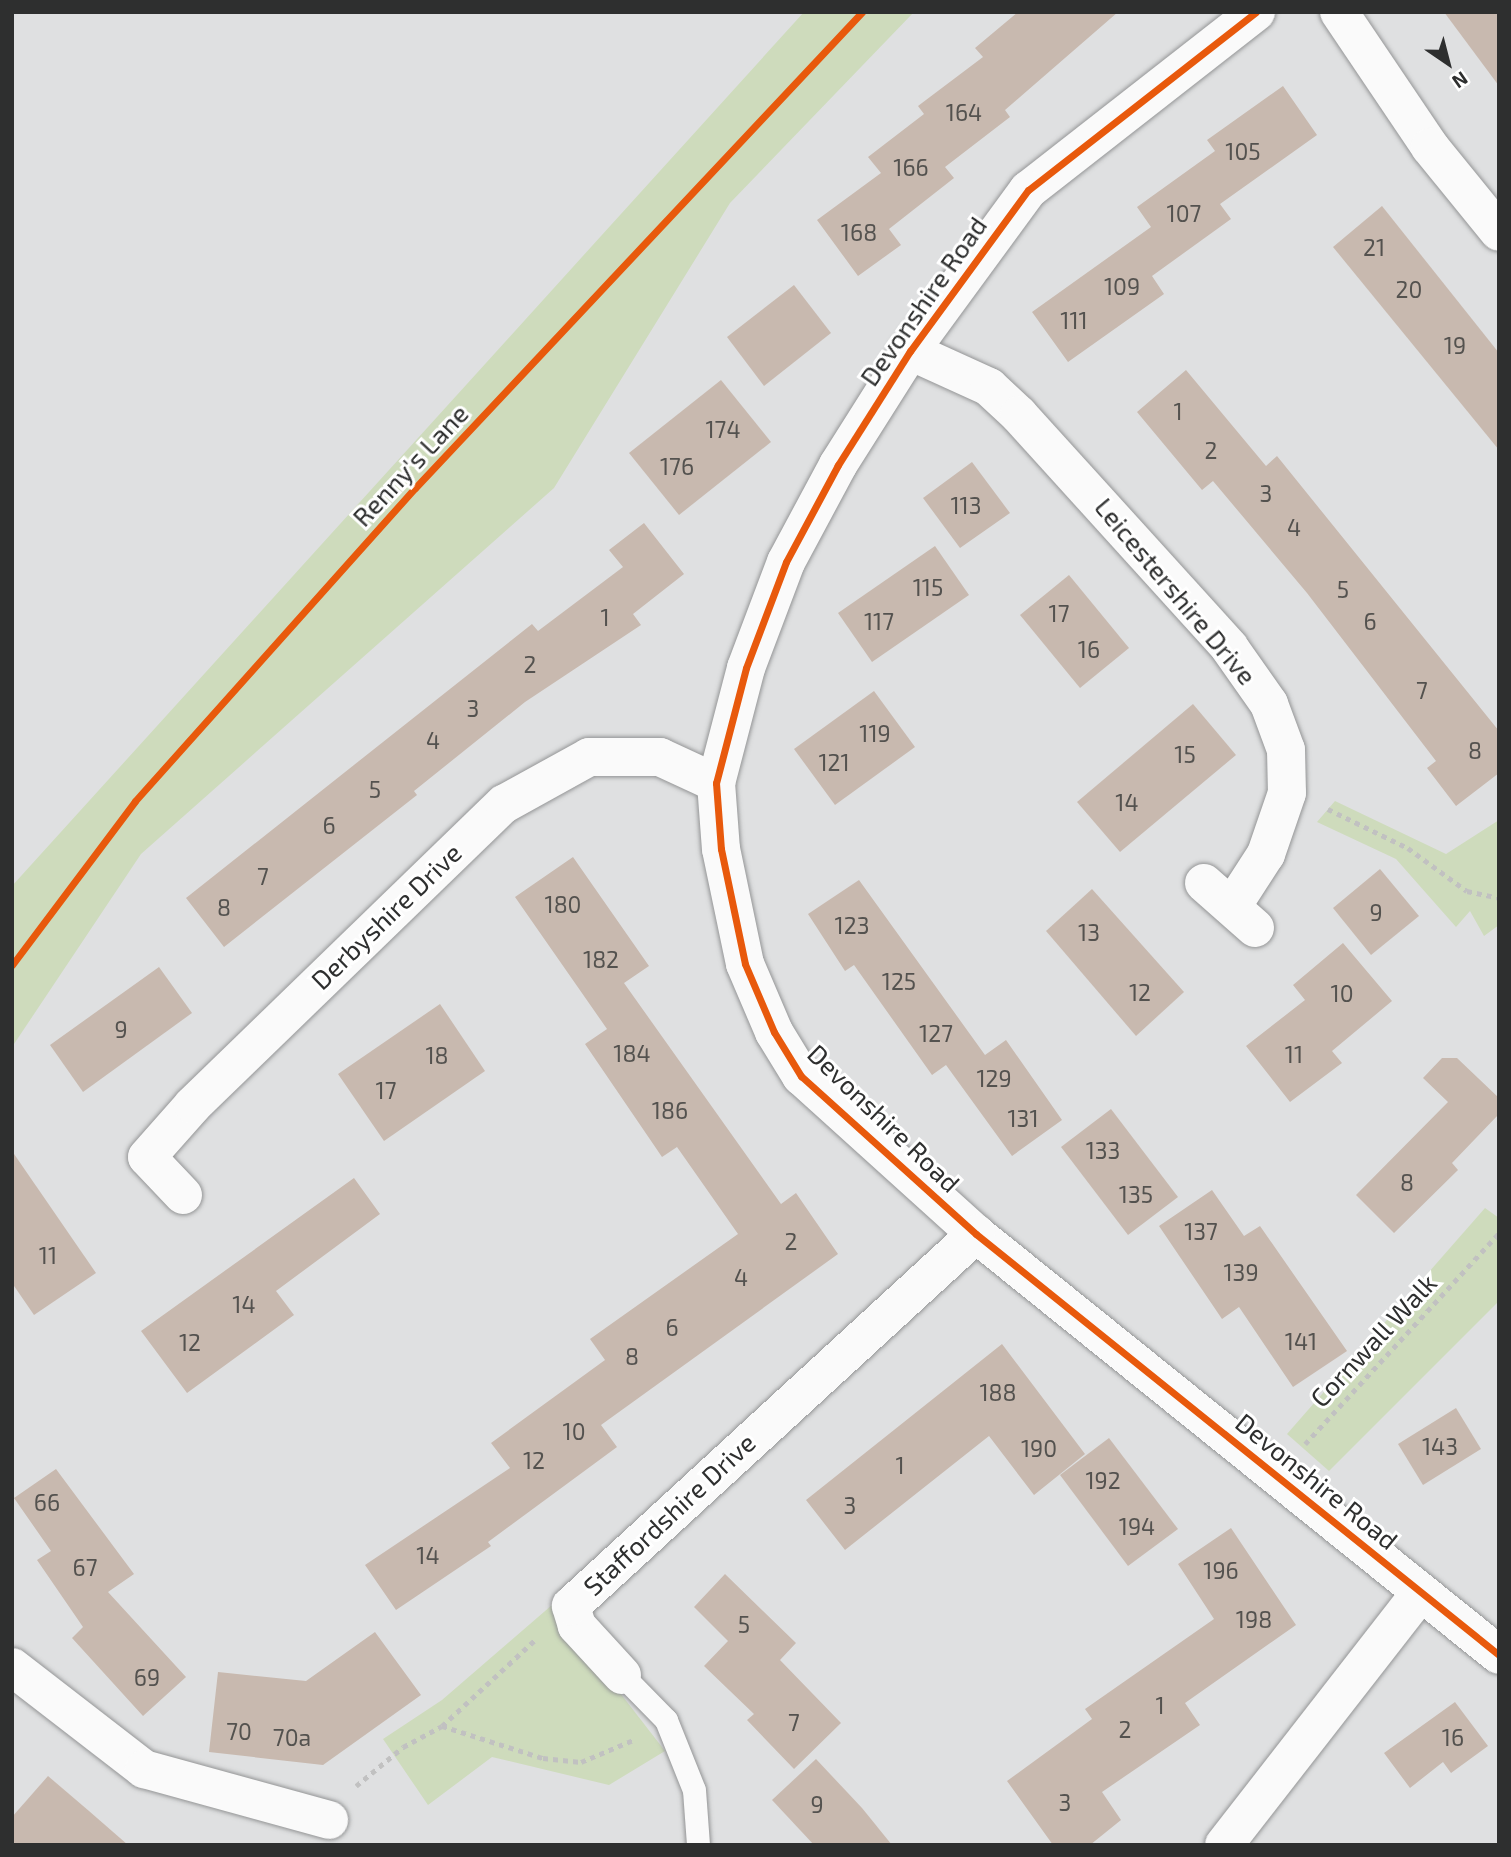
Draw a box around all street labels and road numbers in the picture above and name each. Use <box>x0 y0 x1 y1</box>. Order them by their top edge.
street label: Devonshire Road <box>853 210 993 392</box>
street label: Renny's Lane <box>346 398 474 532</box>
street label: Leicestershire Drive <box>1089 491 1263 691</box>
street label: Derbyshire Drive <box>305 837 467 995</box>
street label: Devonshire Road <box>802 1038 966 1198</box>
street label: Cornwall Walk <box>1303 1267 1443 1413</box>
street label: Devonshire Road <box>1230 1406 1404 1556</box>
street label: Staffordshire Drive <box>577 1427 761 1601</box>

